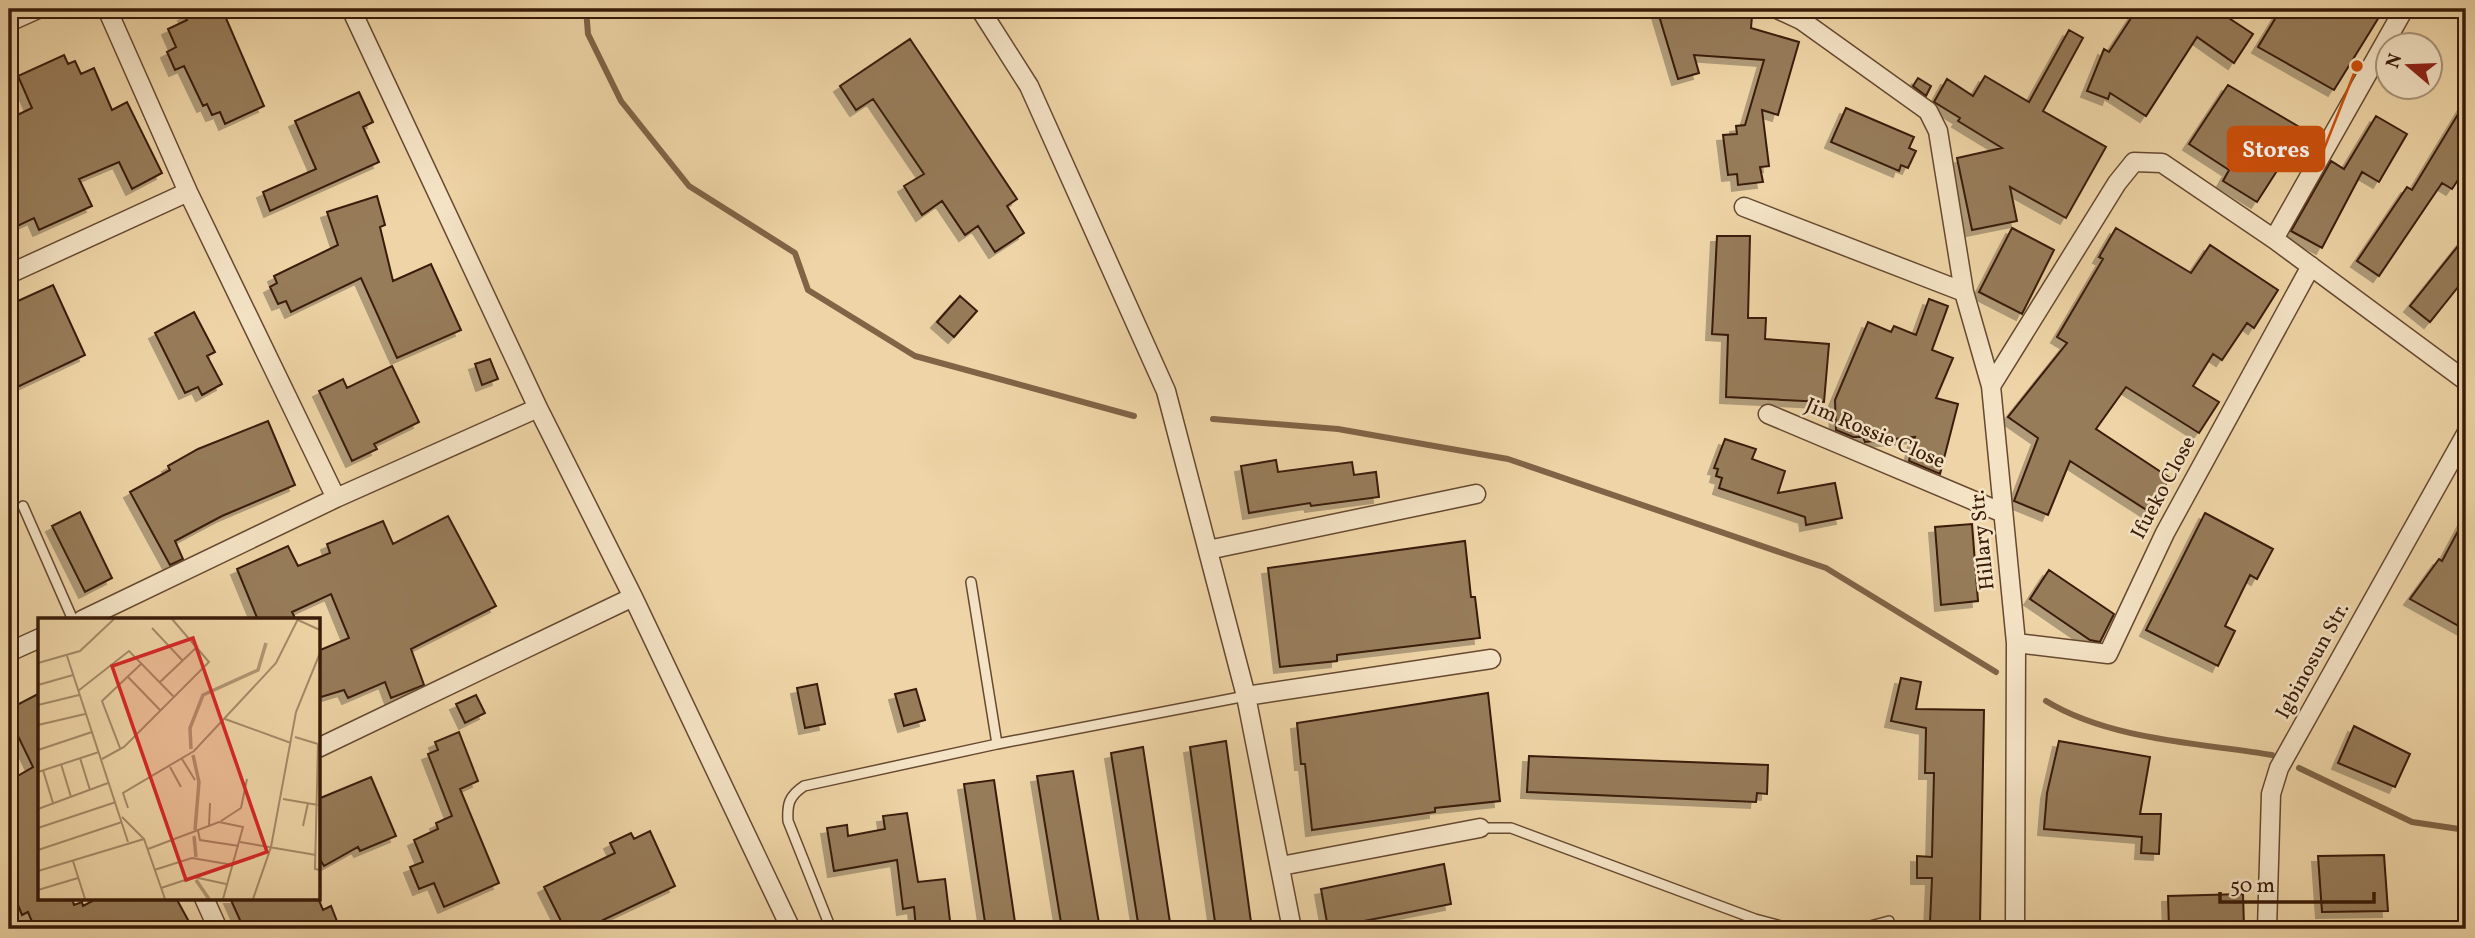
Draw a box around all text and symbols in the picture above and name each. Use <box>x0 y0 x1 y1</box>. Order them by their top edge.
north arrow <box>2374 32 2444 102</box>
text: N <box>2380 50 2409 72</box>
callout: Stores <box>2228 127 2324 171</box>
text: Stores <box>2242 135 2310 167</box>
street label: Jim Rossie Close <box>1800 391 1950 477</box>
street label: Ifueko Close <box>2125 431 2203 545</box>
street label: Hillary Str. <box>1963 488 2003 592</box>
street label: Igbinosun Str. <box>2269 597 2357 725</box>
inset map <box>38 618 320 900</box>
scale bar <box>2220 861 2374 905</box>
text: 50 m <box>2230 872 2275 901</box>

